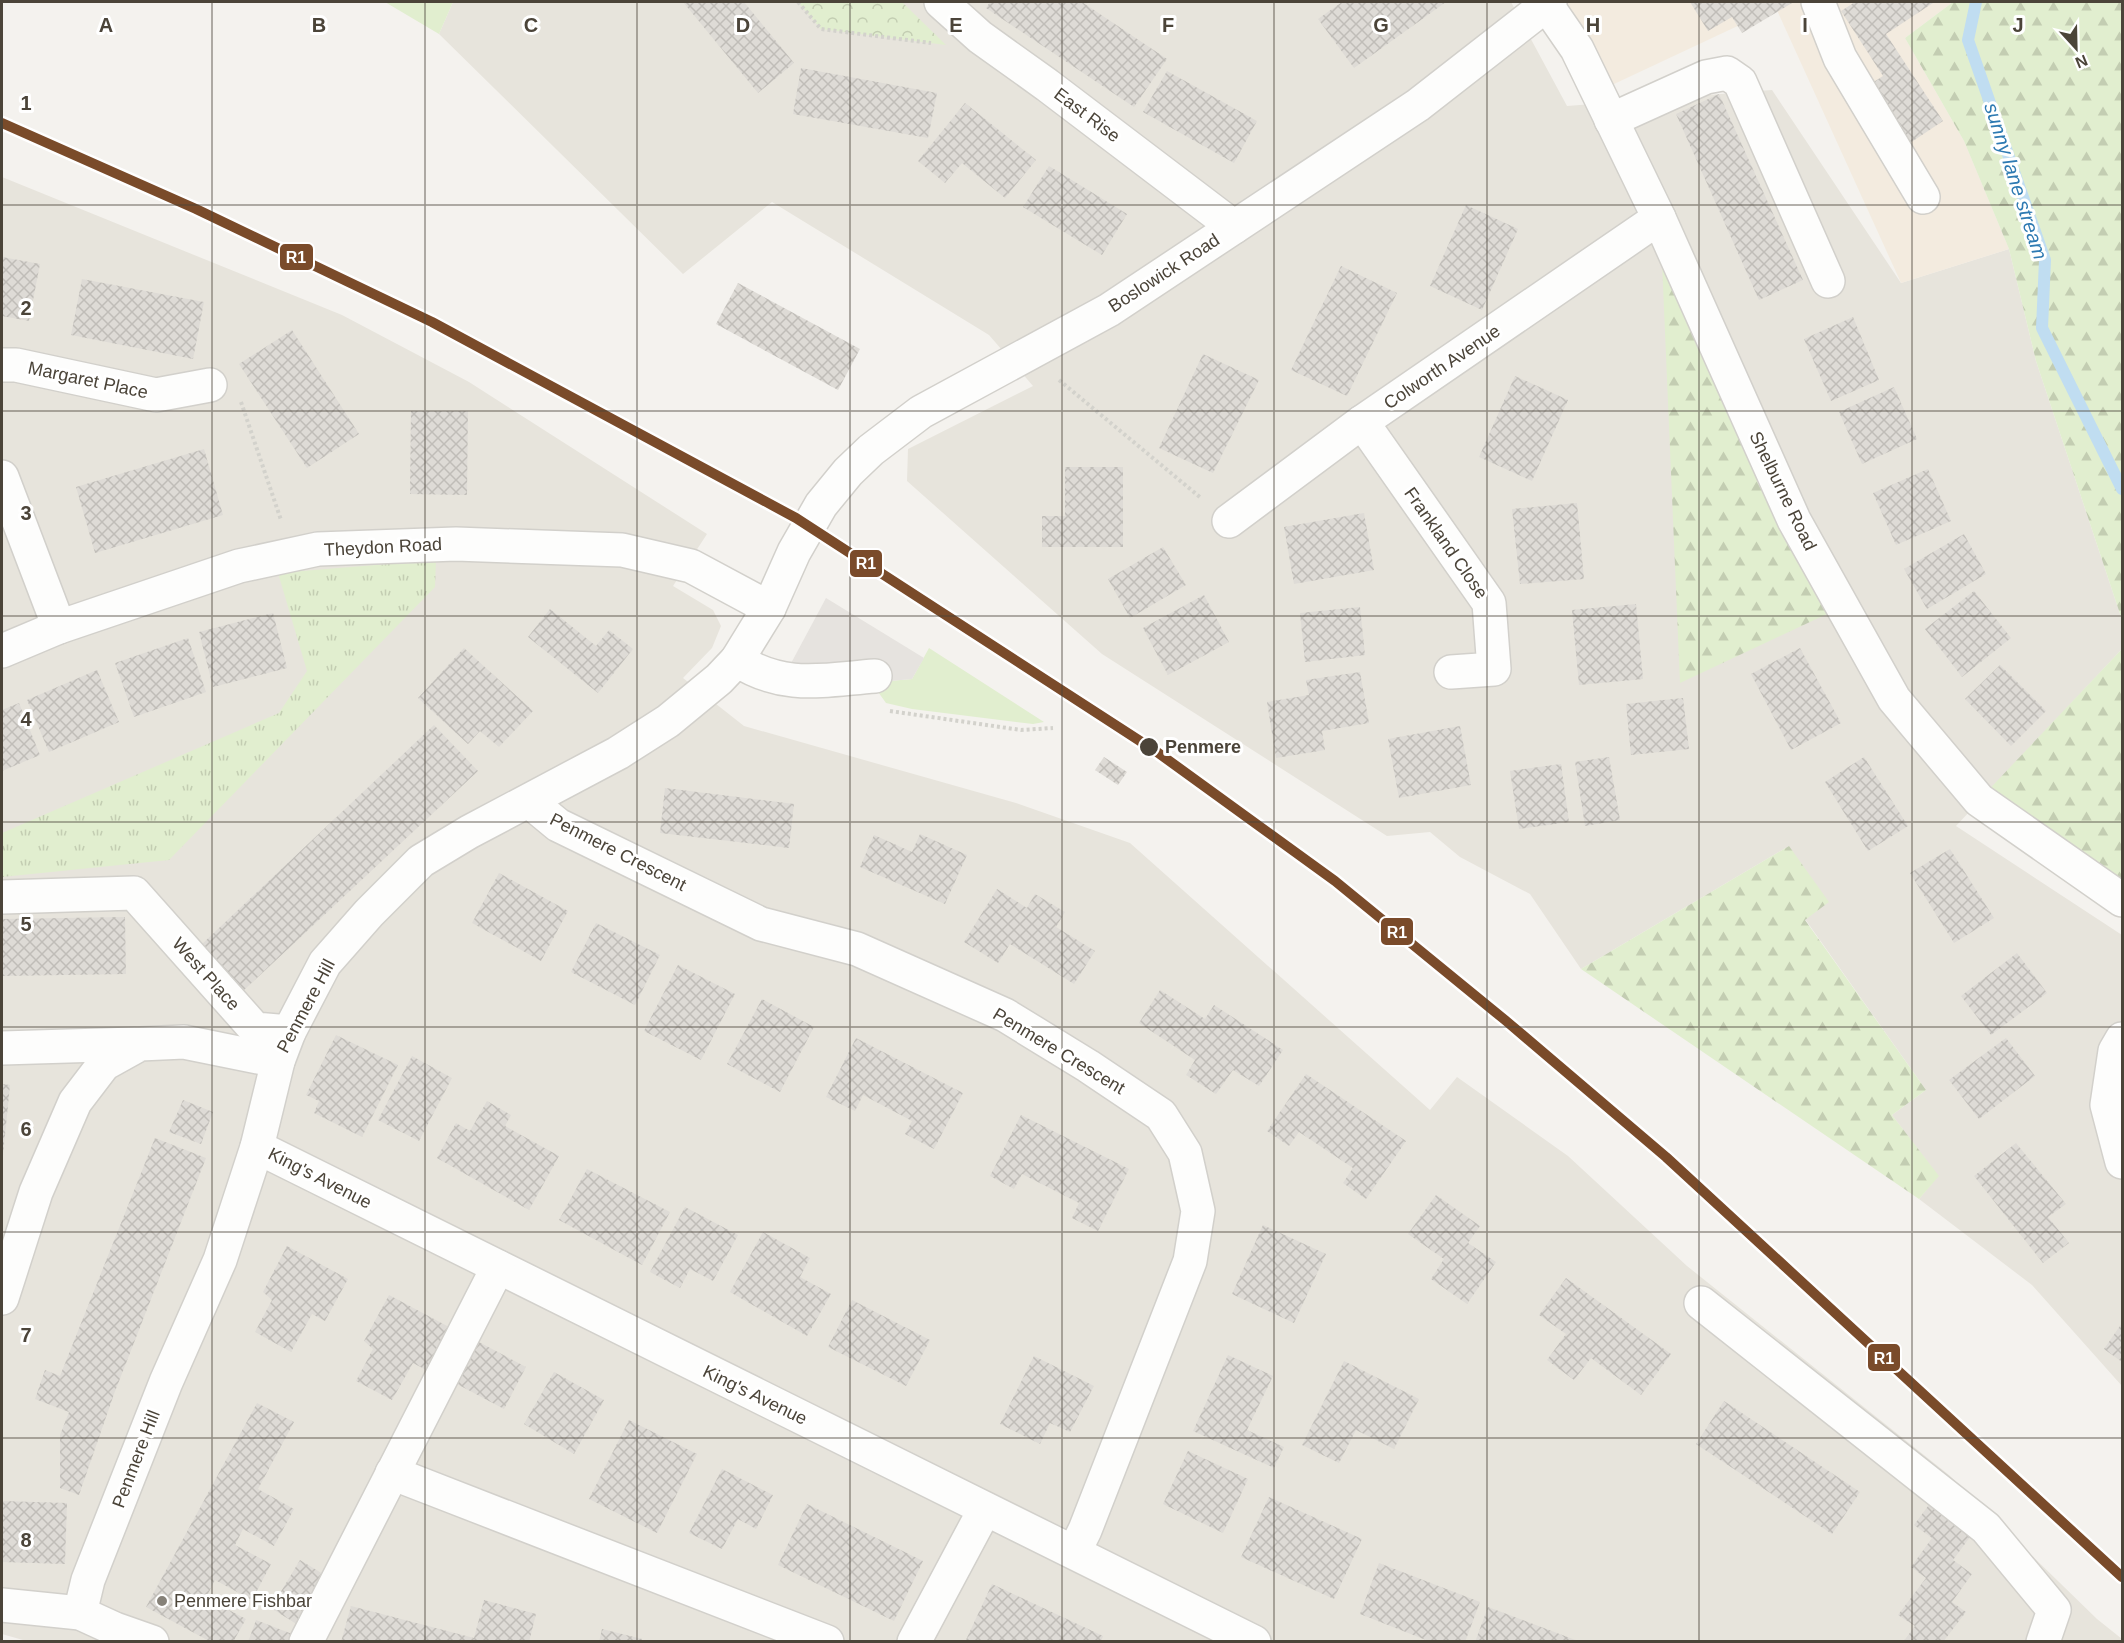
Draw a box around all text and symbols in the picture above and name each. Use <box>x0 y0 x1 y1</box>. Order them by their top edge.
text: A <box>99 14 113 36</box>
text: B <box>312 14 326 36</box>
text: C <box>524 14 538 36</box>
text: D <box>736 14 750 36</box>
text: E <box>949 14 963 36</box>
text: F <box>1162 14 1174 36</box>
text: G <box>1373 14 1389 36</box>
text: H <box>1586 14 1600 36</box>
text: I <box>1802 14 1808 36</box>
text: J <box>2012 14 2024 36</box>
north arrow <box>2046 18 2106 78</box>
text: N <box>2073 51 2090 71</box>
street label: East Rise <box>1050 84 1124 146</box>
text: 1 <box>20 92 32 114</box>
water label: sunny lane stream <box>1980 100 2052 262</box>
street label: Boslowick Road <box>1105 230 1223 316</box>
line badge: R1 <box>279 243 314 271</box>
text: R1 <box>286 249 306 266</box>
text: 2 <box>20 297 32 319</box>
street label: Colworth Avenue <box>1380 321 1504 413</box>
street label: Margaret Place <box>26 358 150 402</box>
street label: Shelburne Road <box>1745 428 1821 554</box>
street label: Frankland Close <box>1400 484 1492 602</box>
text: 3 <box>20 502 32 524</box>
street label: Theydon Road <box>324 534 442 560</box>
line badge: R1 <box>849 549 883 578</box>
text: R1 <box>856 555 876 572</box>
text: 4 <box>20 708 32 730</box>
marker: Penmere <box>1138 736 1160 758</box>
place label: Penmere <box>1165 737 1241 757</box>
street label: Penmere Crescent <box>547 809 689 895</box>
text: 5 <box>20 913 32 935</box>
line badge: R1 <box>1380 917 1414 946</box>
text: R1 <box>1387 924 1407 941</box>
street label: West Place <box>168 934 244 1014</box>
street label: Penmere Hill <box>273 956 339 1056</box>
street label: Penmere Crescent <box>990 1004 1128 1098</box>
text: 6 <box>20 1118 32 1140</box>
street label: King's Avenue <box>265 1143 375 1213</box>
text: 7 <box>20 1324 32 1346</box>
line badge: R1 <box>1867 1343 1901 1372</box>
text: R1 <box>1874 1350 1894 1367</box>
street label: King's Avenue <box>700 1361 810 1429</box>
street label: Penmere Hill <box>108 1407 164 1511</box>
text: 8 <box>20 1529 32 1551</box>
place label: Penmere Fishbar <box>174 1591 312 1611</box>
marker: Penmere Fishbar <box>155 1594 169 1608</box>

